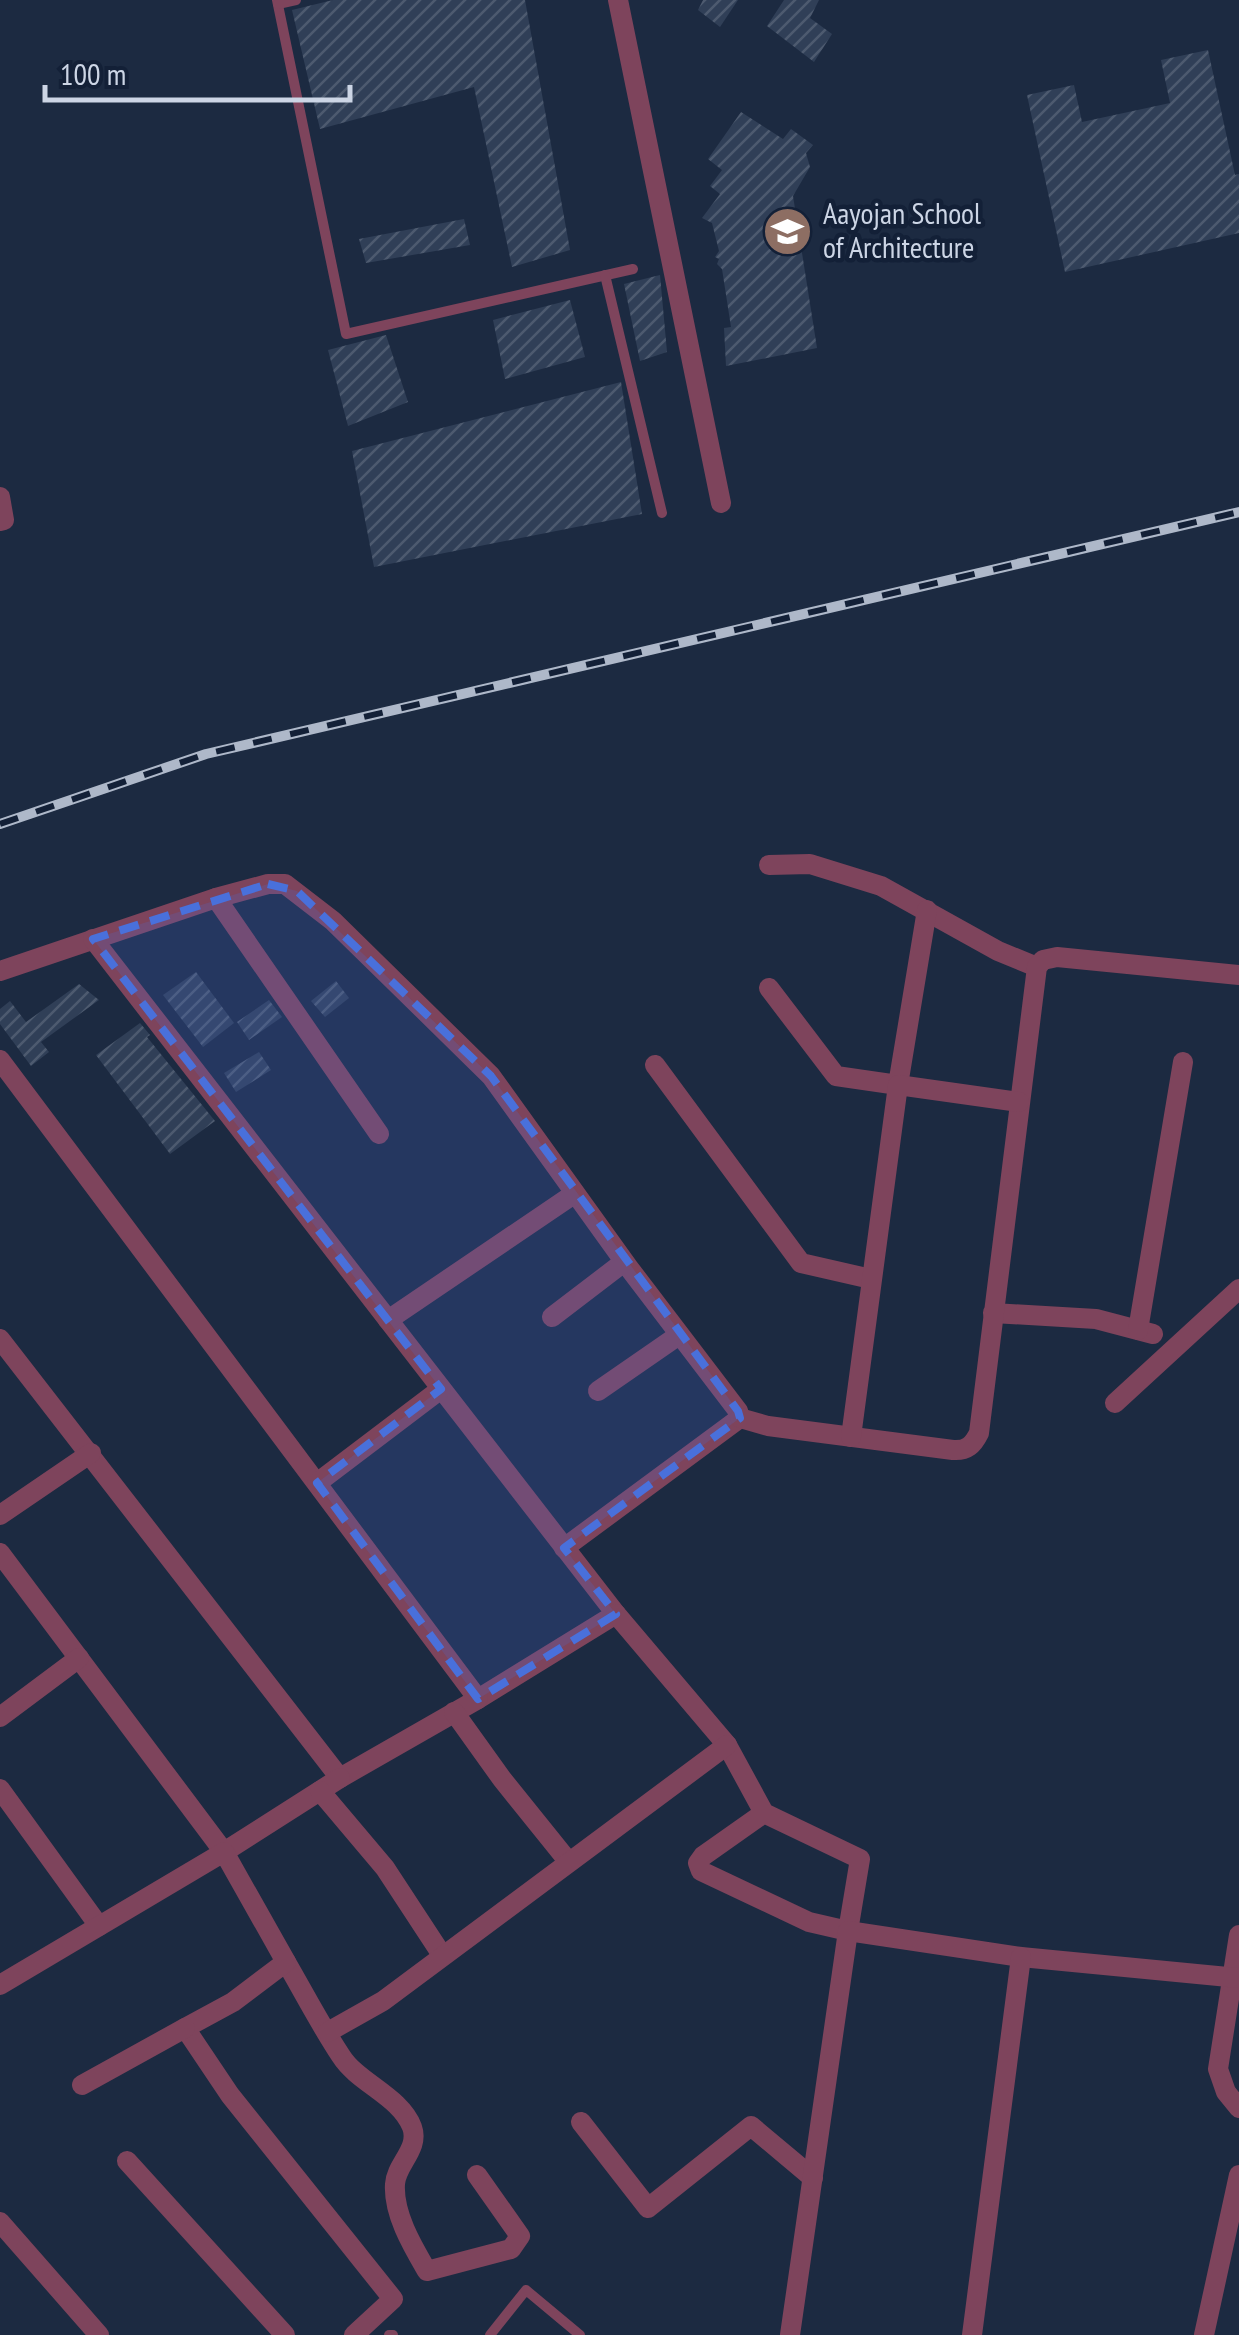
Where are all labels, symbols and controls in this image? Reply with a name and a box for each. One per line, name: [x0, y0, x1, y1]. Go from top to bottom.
scale bar: [45, 40, 350, 102]
text: 100 m: [60, 54, 126, 93]
place label: Aayojan School of Architecture: [823, 193, 981, 266]
school or university icon: Aayojan School of Architecture: [762, 205, 814, 257]

